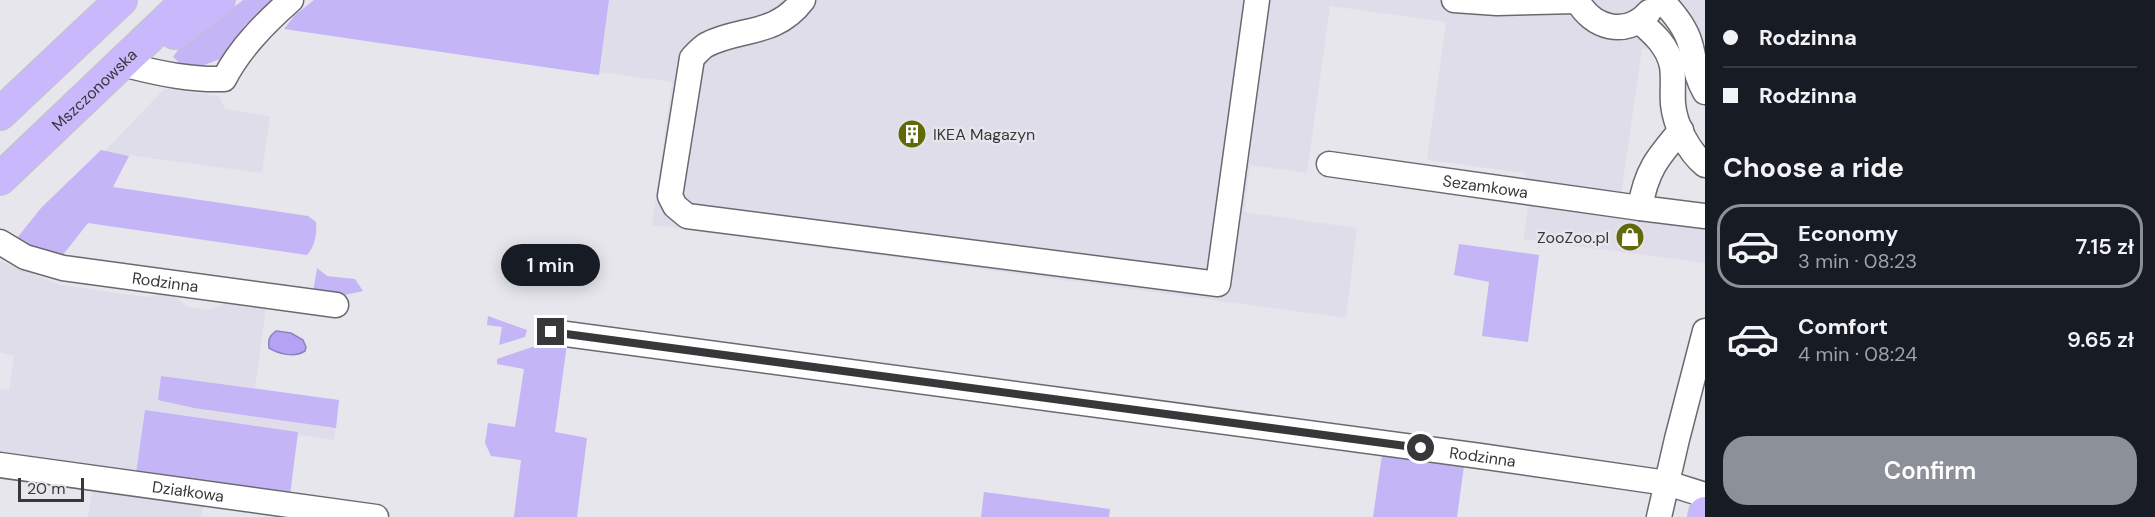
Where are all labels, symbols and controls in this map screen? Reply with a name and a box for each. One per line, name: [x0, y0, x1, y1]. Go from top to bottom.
text: Rodzinna: [1759, 23, 1857, 52]
street label: Mszczonowska: [47, 44, 142, 135]
text: Rodzinna: [1759, 81, 1857, 110]
building icon: IKEA Magazyn: [896, 118, 928, 150]
place label: IKEA Magazyn: [933, 124, 1035, 145]
text: Choose a ride: [1723, 150, 1904, 185]
street label: Sezamkowa: [1441, 170, 1529, 203]
icon: car: [1726, 219, 1780, 273]
text: Economy: [1798, 219, 1898, 248]
shop icon: ZooZoo.pl: [1614, 221, 1646, 253]
place label: ZooZoo.pl: [1537, 227, 1609, 248]
text: 7.15 zł: [2076, 232, 2134, 261]
callout: 1 min: [502, 245, 600, 287]
text: 3 min · 08:23: [1798, 248, 1917, 274]
text: 1 min: [527, 252, 574, 278]
street label: Rodzinna: [131, 267, 200, 297]
icon: car: [1726, 312, 1780, 366]
text: Comfort: [1798, 312, 1888, 341]
route end: [537, 318, 564, 345]
text: 9.65 zł: [2067, 325, 2134, 354]
text: 4 min · 08:24: [1798, 341, 1917, 367]
route start: [1407, 434, 1434, 461]
button: Confirm: [1723, 436, 2137, 505]
street label: Rodzinna: [1448, 442, 1517, 472]
scale bar: [18, 475, 84, 502]
street label: Działkowa: [151, 476, 225, 507]
text: 20 m: [27, 478, 66, 499]

